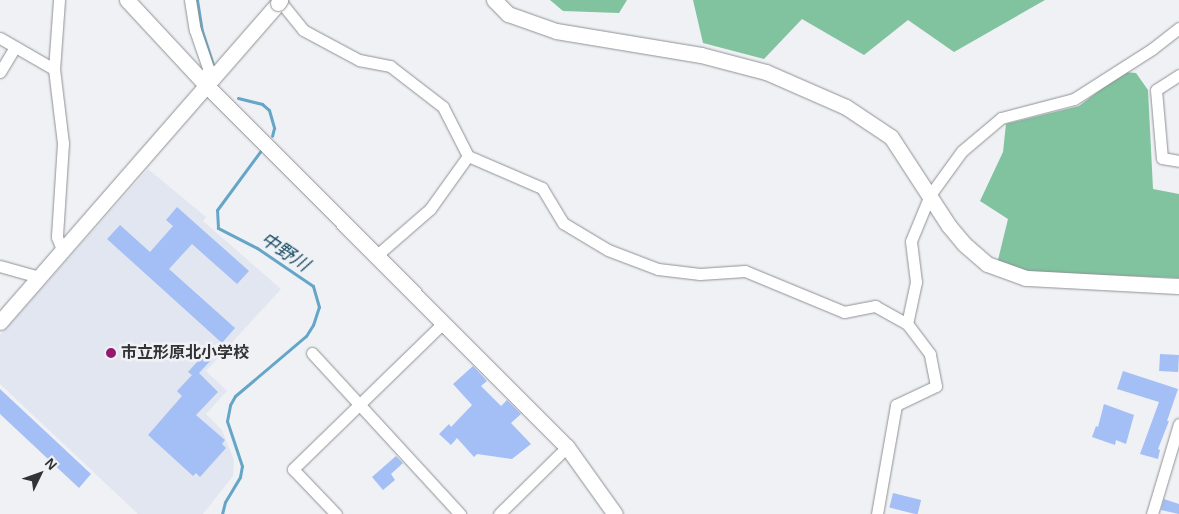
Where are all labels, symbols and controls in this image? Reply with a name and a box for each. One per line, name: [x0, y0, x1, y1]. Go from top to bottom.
water label: 中野川: [257, 228, 313, 276]
place label: 市立形原北小学校: [121, 343, 249, 363]
marker: 市立形原北小学校: [105, 347, 117, 359]
north arrow: [15, 449, 65, 499]
text: N: [42, 455, 60, 473]

